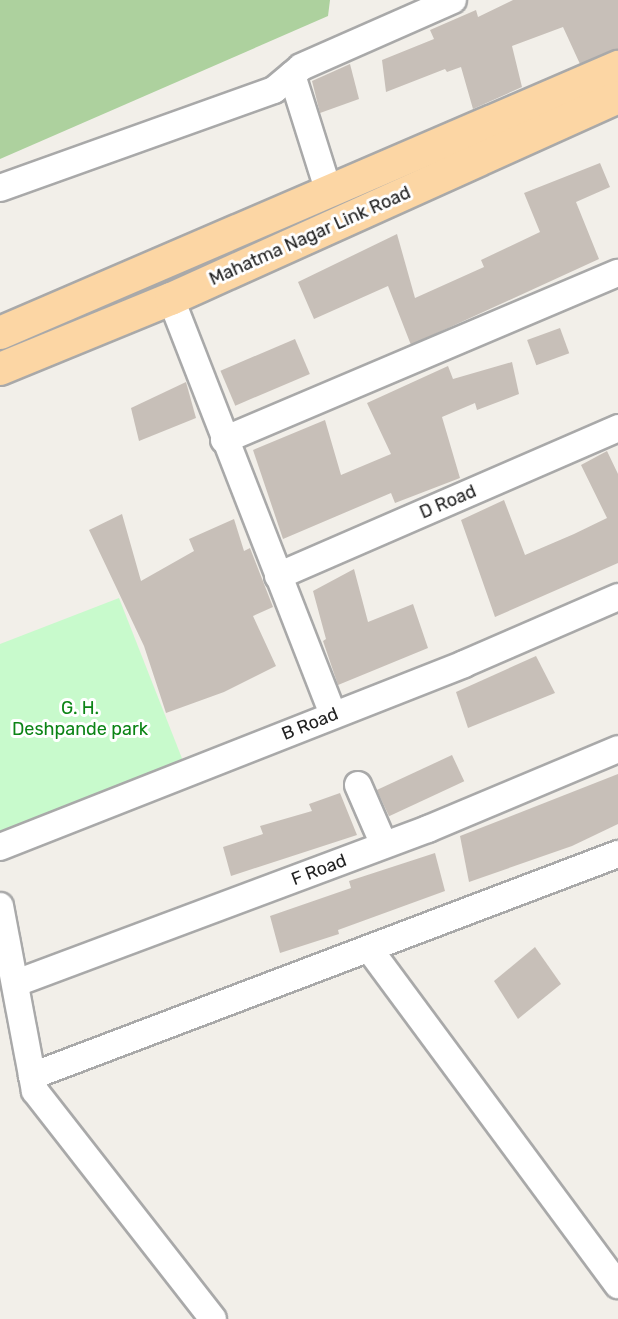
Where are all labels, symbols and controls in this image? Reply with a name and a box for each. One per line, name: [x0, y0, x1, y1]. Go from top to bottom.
street label: Mahatma Nagar Link Road: [206, 182, 414, 290]
street label: D Road: [416, 480, 480, 524]
park label: G. H. Deshpande park: [12, 698, 148, 740]
street label: B Road: [279, 703, 341, 745]
street label: F Road: [288, 850, 350, 890]

